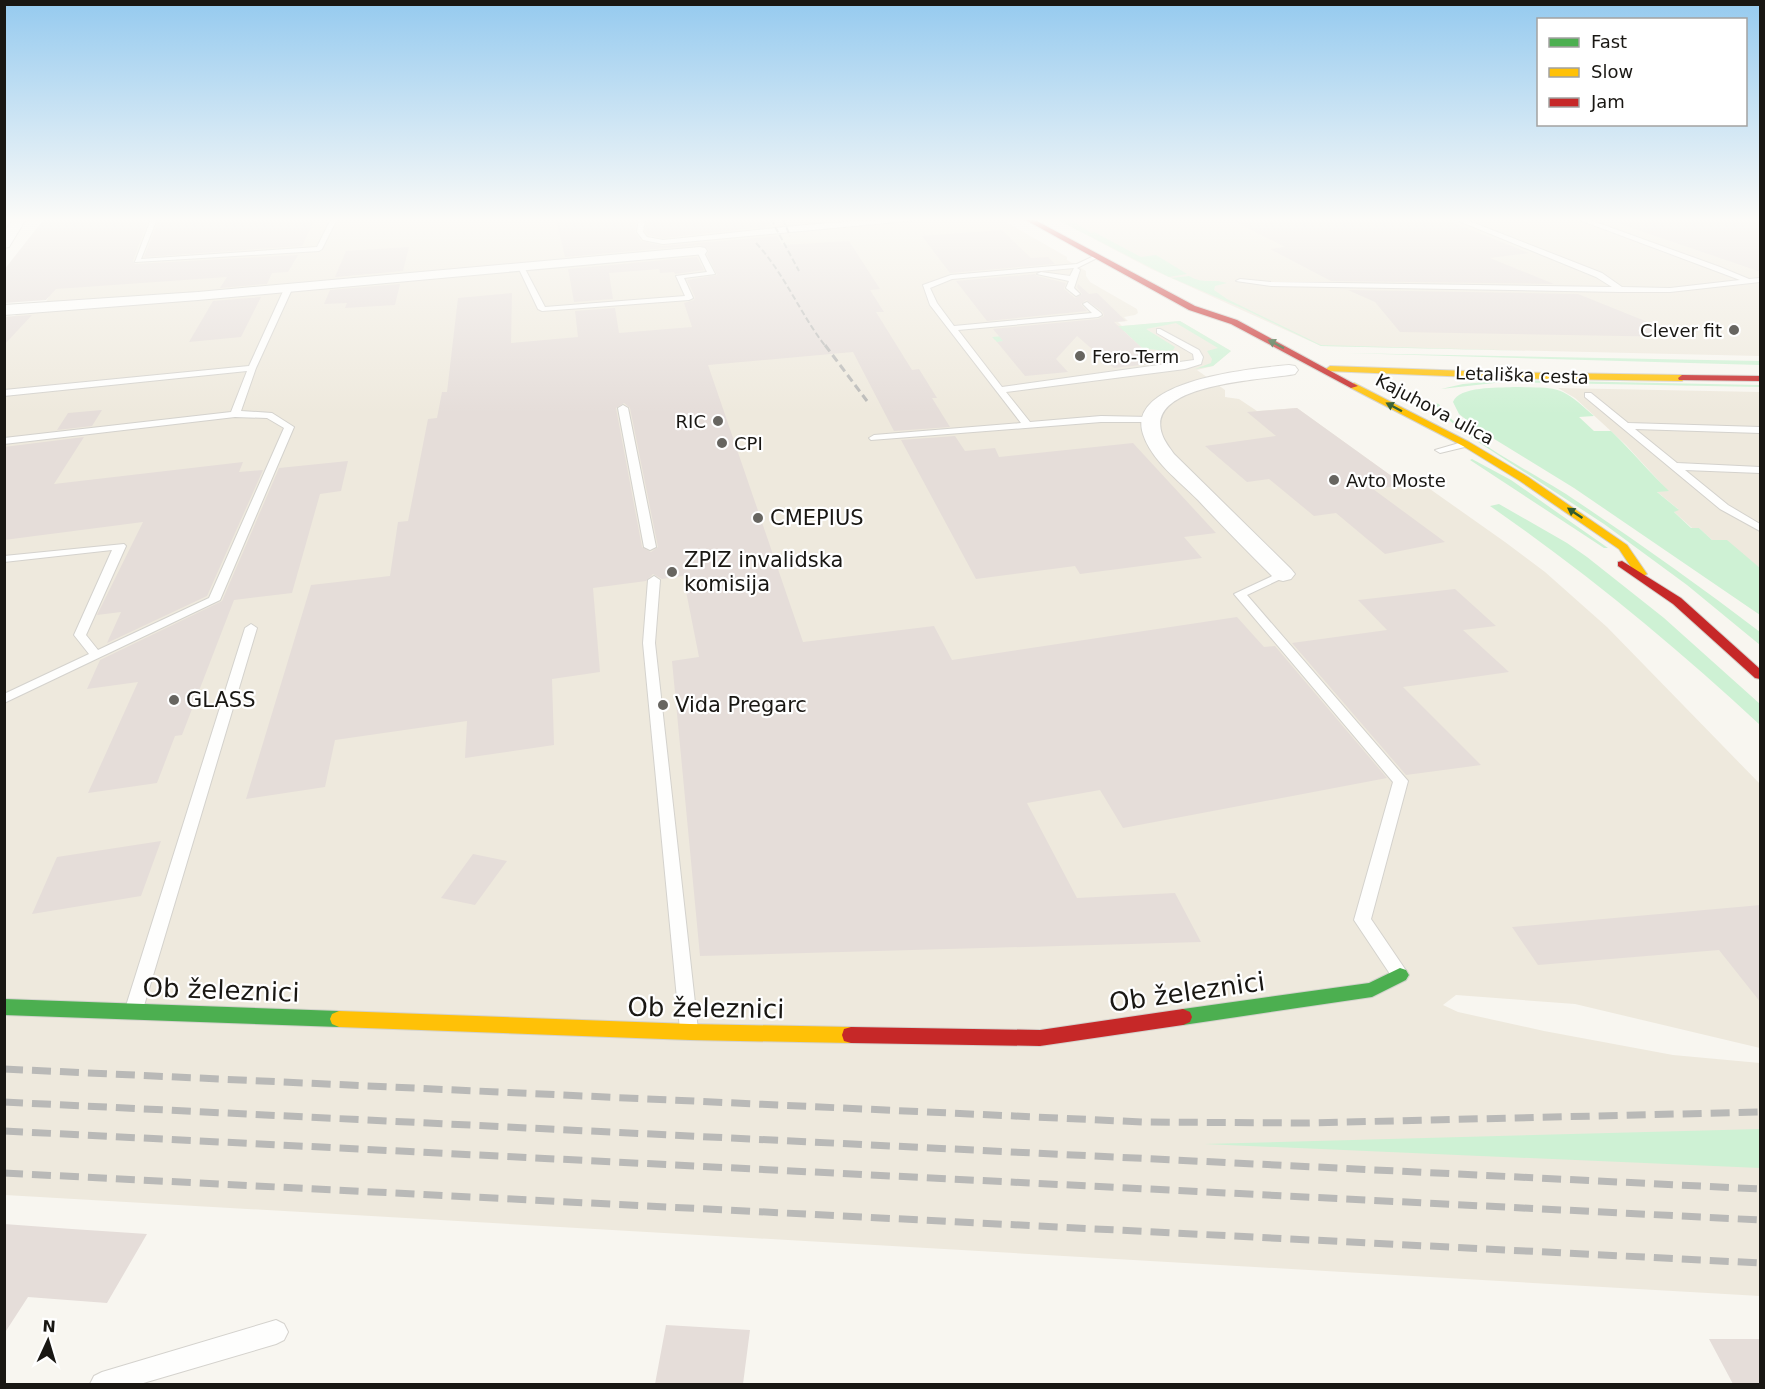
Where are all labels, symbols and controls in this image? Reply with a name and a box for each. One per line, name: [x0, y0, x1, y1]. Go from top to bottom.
legend: [1537, 18, 1747, 126]
text: Fast: [1591, 31, 1627, 52]
text: Slow: [1591, 61, 1633, 82]
text: Jam: [1590, 91, 1625, 112]
place label: Clever fit: [1640, 320, 1722, 341]
marker: Clever fit: [1727, 323, 1741, 337]
one-way arrow: [1268, 339, 1285, 349]
place label: Fero-Term: [1092, 346, 1179, 367]
marker: Fero-Term: [1073, 349, 1087, 363]
street label: Letališka cesta: [1455, 362, 1589, 388]
street label: Kajuhova ulica: [1372, 369, 1498, 449]
one-way arrow: [1385, 402, 1402, 412]
place label: RIC: [676, 411, 706, 432]
marker: RIC: [711, 414, 725, 428]
place label: CPI: [734, 433, 763, 454]
marker: CPI: [715, 436, 729, 450]
place label: Avto Moste: [1346, 470, 1446, 491]
marker: Avto Moste: [1327, 473, 1341, 487]
place label: CMEPIUS: [770, 506, 864, 530]
one-way arrow: [1567, 508, 1583, 519]
marker: CMEPIUS: [751, 511, 765, 525]
place label: ZPIZ invalidska komisija: [684, 548, 843, 596]
marker: ZPIZ invalidska komisija: [665, 565, 679, 579]
place label: GLASS: [186, 688, 255, 712]
marker: GLASS: [167, 693, 181, 707]
place label: Vida Pregarc: [675, 693, 807, 717]
marker: Vida Pregarc: [656, 698, 670, 712]
street label: Ob železnici: [1107, 966, 1267, 1018]
street label: Ob železnici: [142, 972, 300, 1008]
street label: Ob železnici: [627, 992, 785, 1024]
north arrow: [18, 1311, 78, 1371]
text: N: [42, 1317, 56, 1336]

